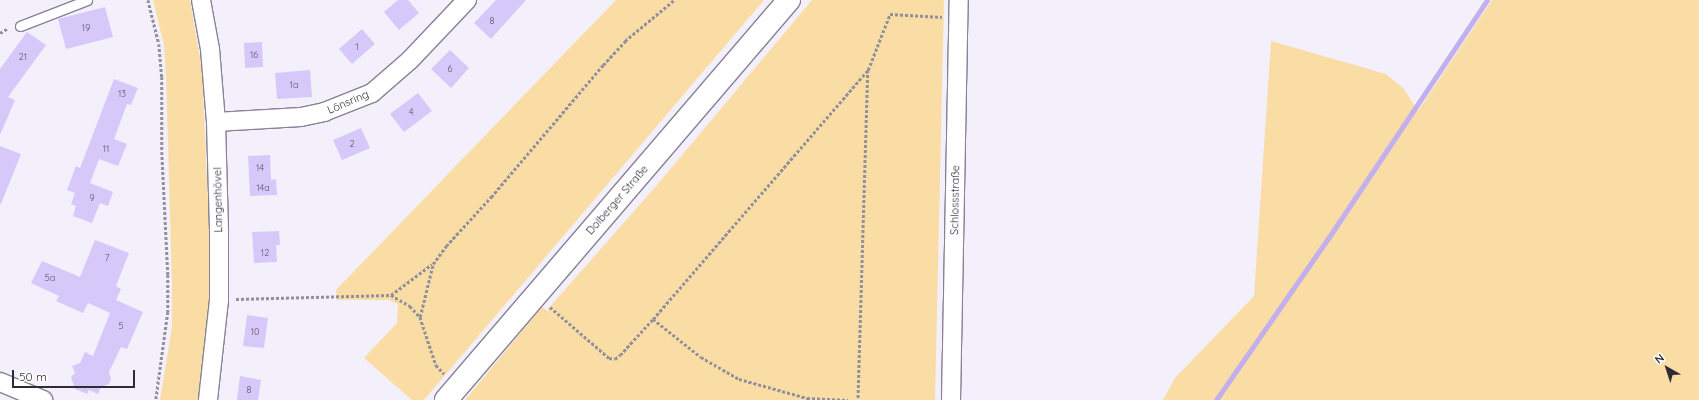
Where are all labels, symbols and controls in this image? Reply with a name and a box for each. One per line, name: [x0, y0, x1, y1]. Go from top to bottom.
house number: 8: [490, 16, 494, 26]
house number: 19: [82, 23, 90, 33]
house number: 1: [355, 42, 359, 52]
house number: 16: [250, 50, 258, 60]
house number: 21: [19, 52, 27, 62]
house number: 6: [448, 64, 452, 74]
house number: 1a: [290, 80, 298, 90]
street label: Lönsring: [325, 87, 371, 117]
house number: 13: [118, 89, 126, 99]
house number: 4: [409, 107, 413, 117]
house number: 2: [350, 139, 354, 149]
house number: 11: [103, 144, 109, 154]
house number: 14: [256, 163, 264, 173]
street label: Dolberger Straße: [583, 163, 651, 237]
street label: Schlossstraße: [948, 165, 962, 235]
street label: Langenhövel: [211, 167, 225, 233]
house number: 14a: [256, 183, 270, 193]
house number: 9: [89, 193, 95, 203]
house number: 12: [261, 248, 269, 258]
house number: 7: [105, 253, 109, 263]
house number: 5a: [45, 273, 55, 283]
house number: 5: [119, 321, 123, 331]
house number: 10: [251, 327, 259, 337]
north arrow: [1647, 348, 1687, 388]
text: N: [1652, 351, 1667, 367]
scale bar: [14, 362, 137, 388]
text: 50 m: [19, 369, 47, 384]
house number: 8: [247, 385, 251, 395]

